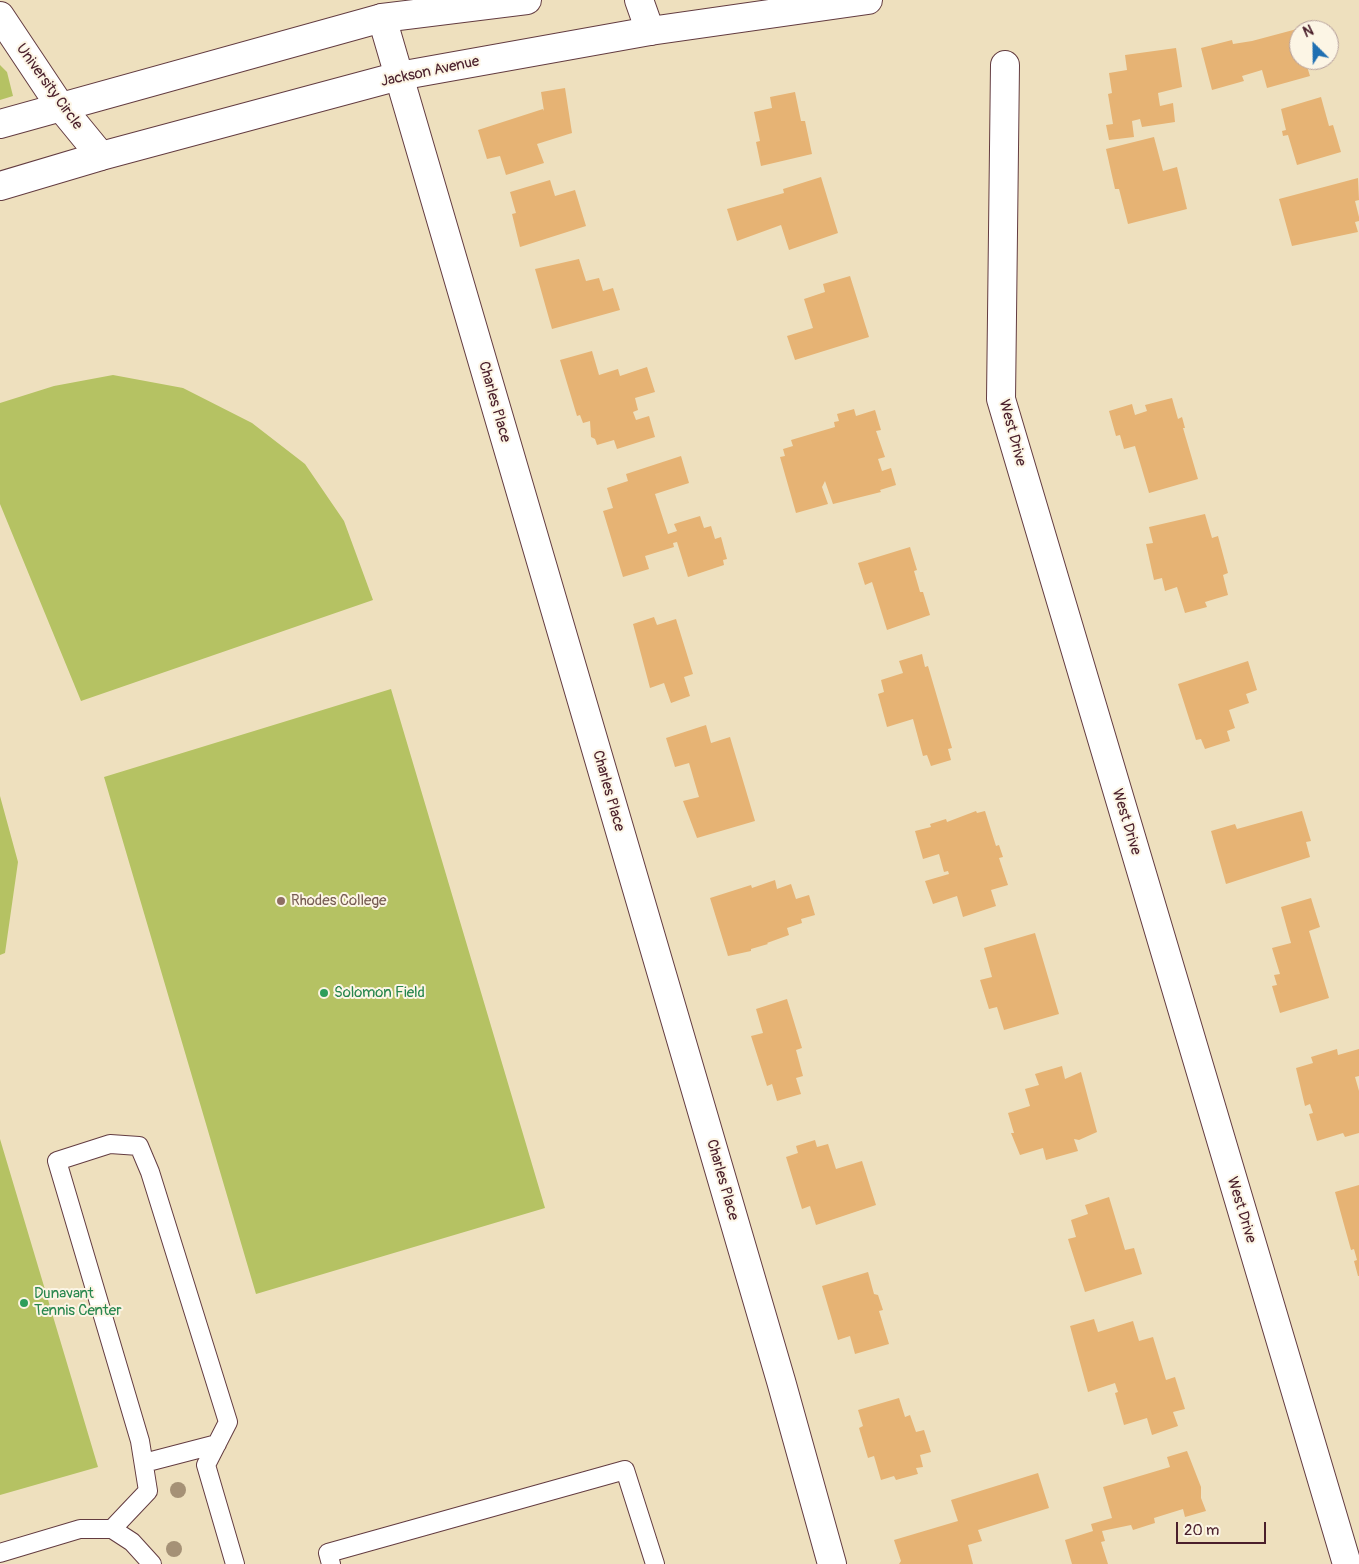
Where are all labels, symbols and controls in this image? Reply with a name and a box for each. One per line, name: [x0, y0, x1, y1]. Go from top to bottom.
north arrow: [1289, 20, 1339, 70]
text: N: [1301, 22, 1316, 41]
street label: University Circle: [12, 40, 86, 134]
street label: Jackson Avenue: [379, 53, 481, 91]
street label: Charles Place: [474, 359, 514, 445]
street label: West Drive: [994, 398, 1030, 468]
street label: Charles Place: [588, 748, 628, 834]
street label: West Drive: [1107, 787, 1145, 857]
place label: Rhodes College: [291, 892, 386, 910]
marker: Rhodes College: [275, 895, 287, 907]
place label: Solomon Field: [334, 984, 425, 1002]
marker: Solomon Field: [318, 987, 330, 999]
street label: Charles Place: [702, 1137, 742, 1223]
street label: West Drive: [1222, 1175, 1260, 1245]
place label: Dunavant Tennis Center: [34, 1285, 122, 1320]
marker: Dunavant Tennis Center: [18, 1297, 30, 1309]
scale bar: [1179, 1512, 1269, 1544]
text: 20 m: [1184, 1521, 1219, 1540]

